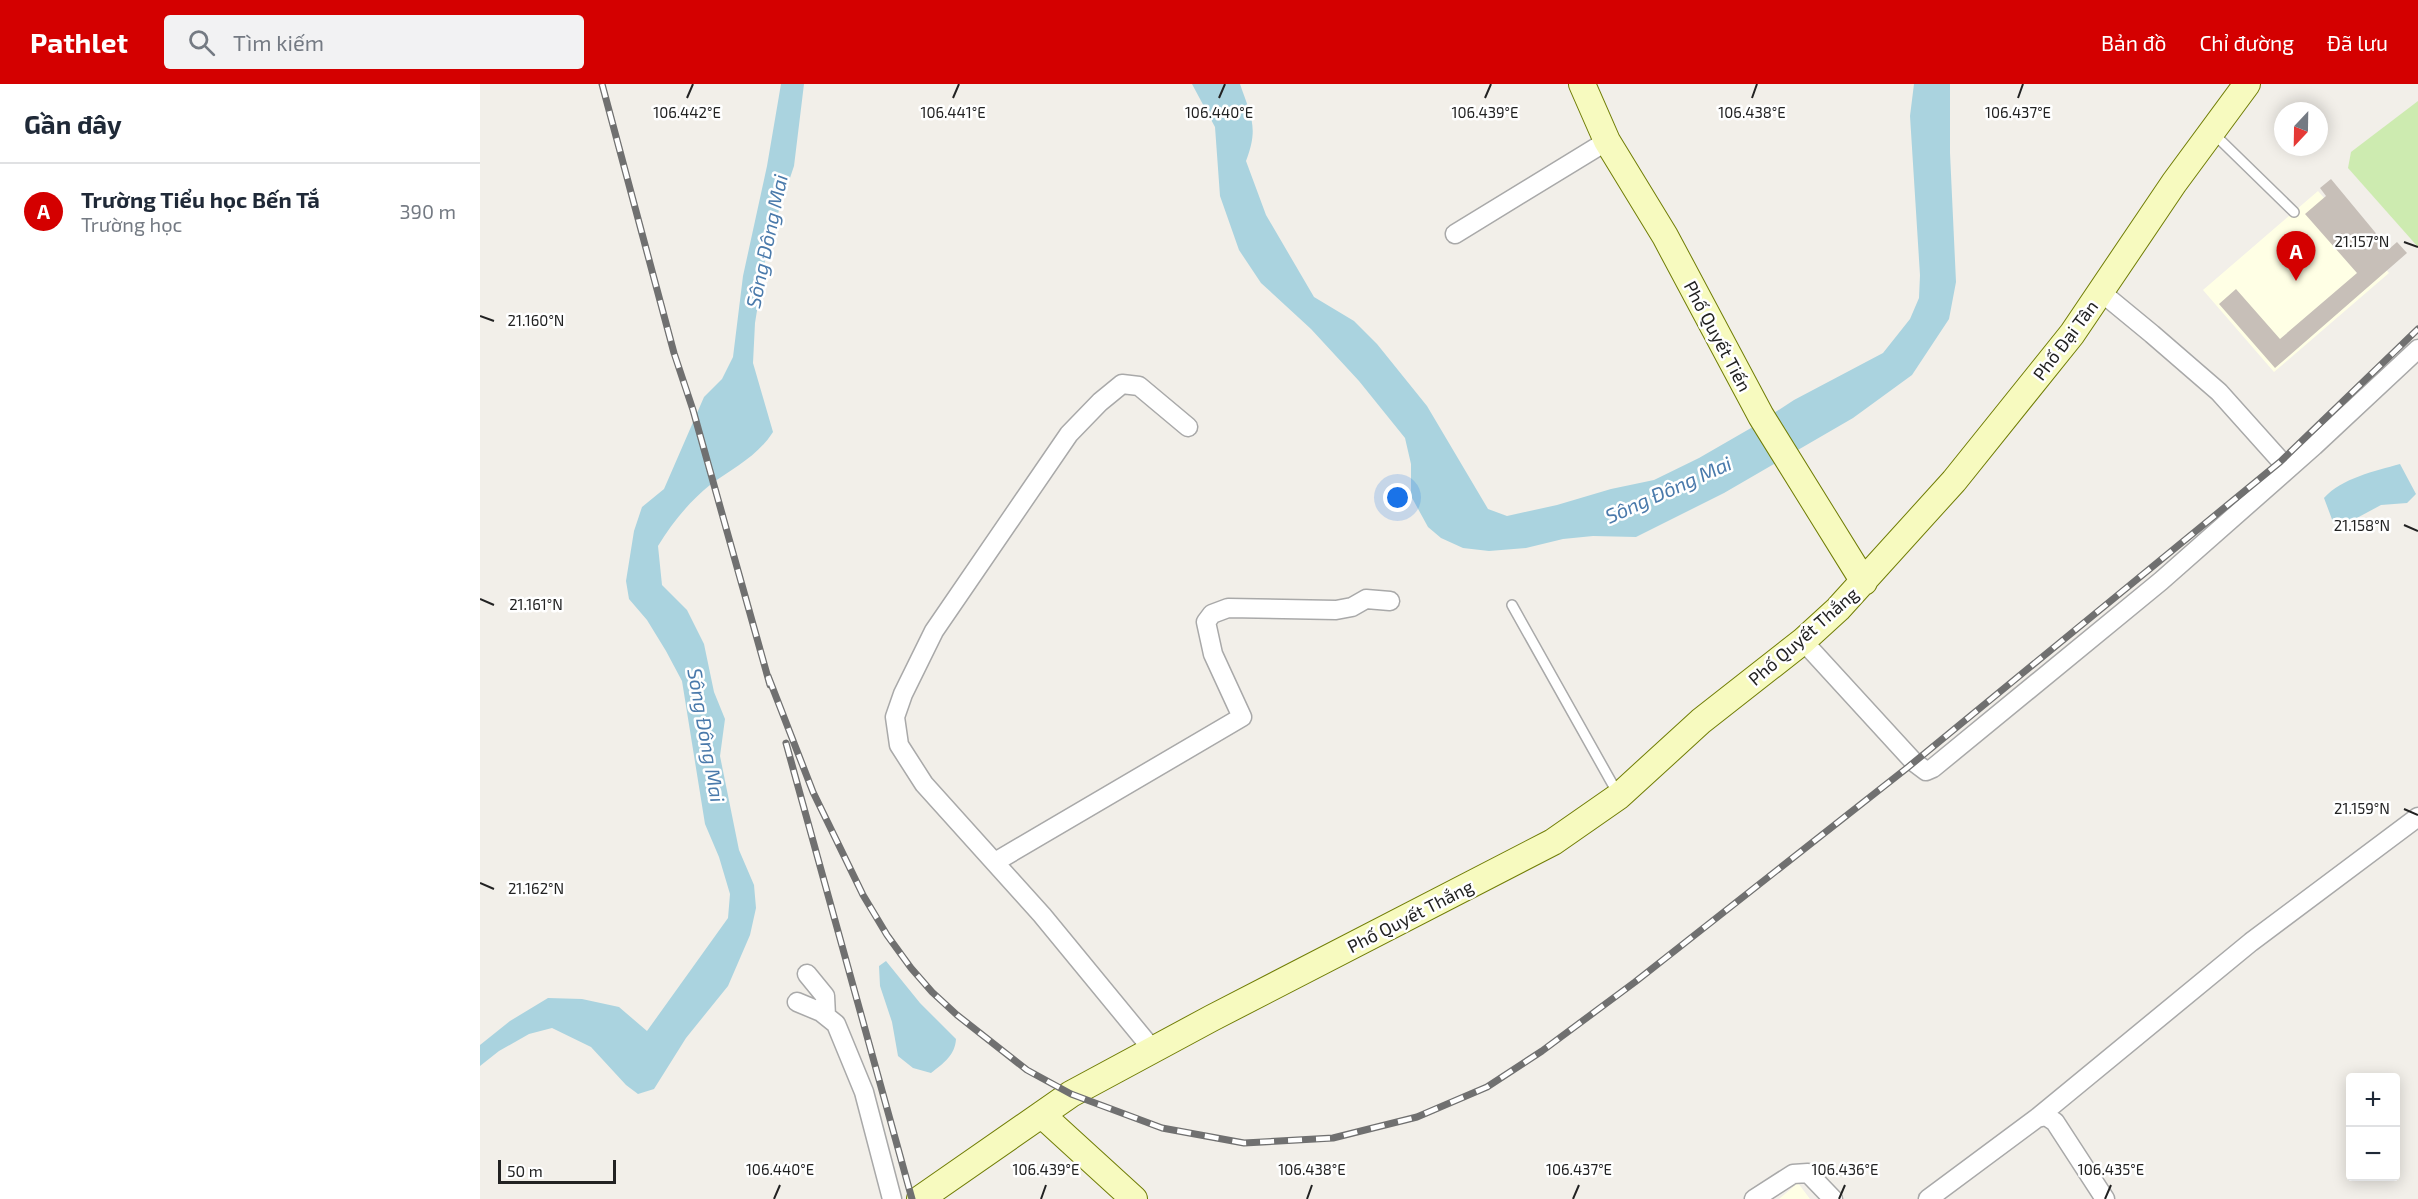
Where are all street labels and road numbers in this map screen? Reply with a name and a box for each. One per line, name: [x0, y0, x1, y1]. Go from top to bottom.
street label: Phố Quyết Tiến: [1680, 277, 1756, 395]
street label: Phố Đại Tân: [2028, 296, 2102, 384]
street label: Phố Quyết Thắng: [1744, 582, 1862, 690]
street label: Phố Quyết Thắng: [1343, 875, 1477, 957]

